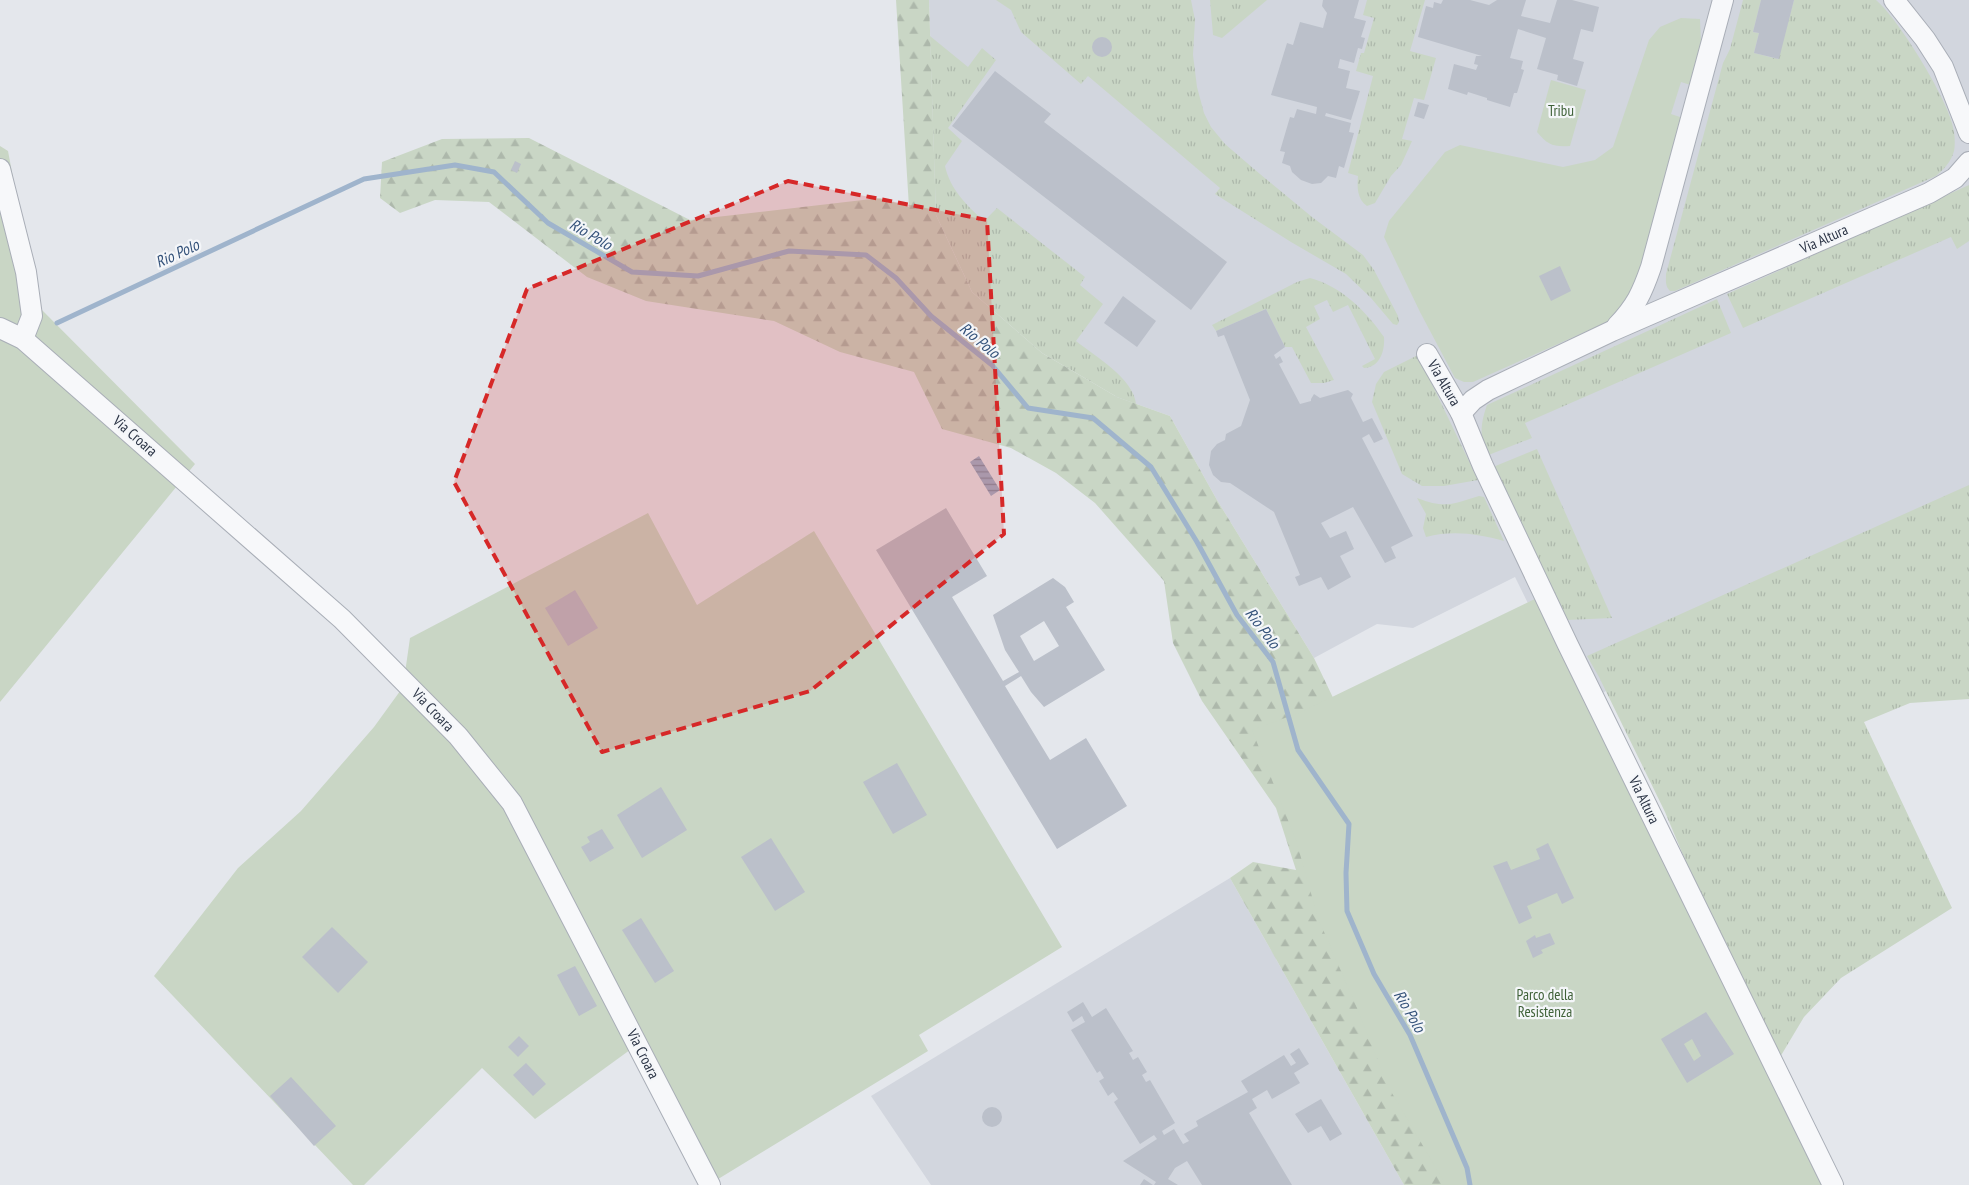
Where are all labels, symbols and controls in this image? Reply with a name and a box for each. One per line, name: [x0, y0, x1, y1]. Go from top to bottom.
park label: Tribu: [1548, 101, 1574, 120]
water label: Rio Polo: [566, 214, 617, 255]
street label: Via Altura: [1796, 220, 1851, 258]
water label: Rio Polo: [152, 234, 203, 272]
water label: Rio Polo: [956, 318, 1005, 363]
street label: Via Altura: [1423, 355, 1465, 409]
street label: Via Croara: [108, 410, 161, 460]
water label: Rio Polo: [1241, 604, 1285, 653]
street label: Via Croara: [408, 683, 459, 735]
street label: Via Altura: [1624, 772, 1664, 827]
park label: Parco della Resistenza: [1517, 985, 1573, 1021]
water label: Rio Polo: [1390, 986, 1431, 1037]
street label: Via Croara: [623, 1025, 664, 1082]

